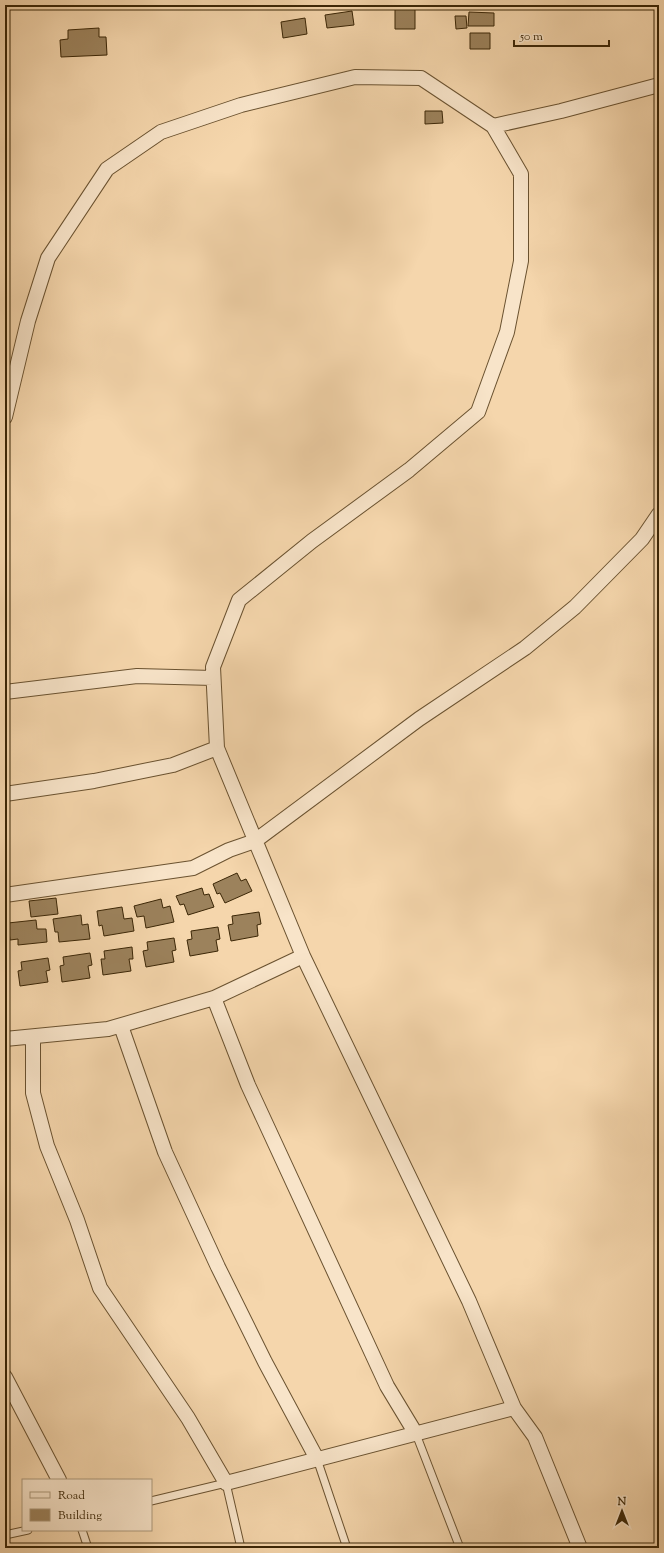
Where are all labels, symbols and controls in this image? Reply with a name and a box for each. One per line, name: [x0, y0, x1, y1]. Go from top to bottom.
scale bar: [514, 22, 609, 48]
text: 50 m: [519, 28, 543, 46]
legend: [22, 1479, 152, 1531]
text: Road: [58, 1487, 85, 1505]
north arrow: [602, 1491, 642, 1531]
text: N: [617, 1494, 627, 1510]
text: Building: [58, 1507, 102, 1525]

